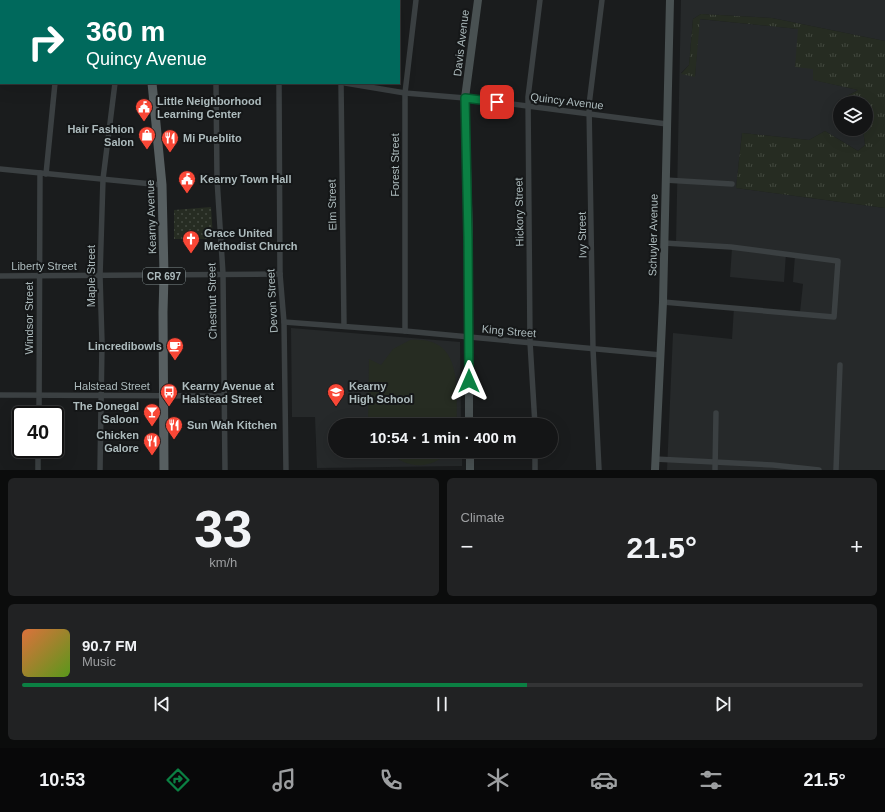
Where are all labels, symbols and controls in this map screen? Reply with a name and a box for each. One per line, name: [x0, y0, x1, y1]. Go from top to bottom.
street label: Davis Avenue: [451, 9, 471, 77]
icon: right: [20, 16, 72, 68]
text: 360 m: [86, 16, 165, 47]
text: Quincy Avenue: [86, 49, 207, 69]
pin: [480, 85, 514, 119]
icon: arrive: [486, 91, 508, 113]
street label: Quincy Avenue: [530, 91, 604, 111]
place label: Little Neighborhood Learning Center: [157, 95, 261, 120]
map controls: [833, 96, 873, 136]
button: layers: [833, 96, 873, 136]
public building icon: Little Neighborhood Learning Center: [134, 97, 154, 122]
place label: Hair Fashion Salon: [67, 123, 134, 148]
shop icon: Hair Fashion Salon: [137, 125, 157, 150]
restaurant icon: Mi Pueblito: [160, 128, 180, 153]
place label: Mi Pueblito: [183, 132, 242, 144]
street label: Forest Street: [389, 133, 401, 197]
public building icon: Kearny Town Hall: [177, 169, 197, 194]
place label: Kearny Town Hall: [200, 173, 291, 185]
street label: Hickory Street: [512, 177, 526, 247]
street label: Elm Street: [326, 179, 338, 231]
street label: Kearny Avenue: [144, 180, 158, 254]
street label: Schuyler Avenue: [646, 194, 660, 276]
street label: Ivy Street: [576, 212, 588, 258]
place label: Grace United Methodist Church: [204, 227, 298, 252]
church icon: Grace United Methodist Church: [181, 229, 201, 254]
street label: Maple Street: [85, 245, 97, 307]
street label: Liberty Street: [11, 260, 77, 272]
street label: Chestnut Street: [205, 263, 219, 339]
road number: CR 697: [143, 268, 185, 284]
street label: Devon Street: [264, 269, 280, 333]
street label: Windsor Street: [23, 282, 35, 354]
street label: King Street: [481, 323, 537, 339]
cafe icon: Lincredibowls: [165, 336, 185, 361]
place label: Lincredibowls: [88, 340, 162, 352]
position arrow: [448, 360, 490, 402]
street label: Halstead Street: [74, 380, 150, 392]
place label: Kearny Avenue at Halstead Street: [182, 380, 274, 405]
place label: Kearny High School: [349, 380, 413, 405]
bus stop icon: Kearny Avenue at Halstead Street: [159, 382, 179, 407]
school or university icon: Kearny High School: [326, 382, 346, 407]
place label: The Donegal Saloon: [73, 400, 139, 425]
bar icon: The Donegal Saloon: [142, 402, 162, 427]
speed limit sign: 40: [12, 406, 64, 458]
restaurant icon: Sun Wah Kitchen: [164, 415, 184, 440]
place label: Sun Wah Kitchen: [187, 419, 277, 431]
place label: Chicken Galore: [96, 429, 139, 454]
text: 10:54 · 1 min · 400 m: [370, 429, 516, 446]
restaurant icon: Chicken Galore: [142, 431, 162, 456]
text: 33: [194, 500, 252, 558]
text: Climate: [461, 510, 505, 525]
text: 21.5°: [627, 531, 697, 564]
text: −: [461, 534, 473, 559]
text: +: [850, 534, 863, 559]
text: km/h: [209, 555, 237, 570]
text: 90.7 FM: [82, 637, 137, 654]
text: Music: [82, 654, 116, 669]
icon: previous: [151, 693, 173, 715]
icon: pause: [431, 693, 453, 715]
icon: next: [712, 693, 734, 715]
icon: directions: [164, 766, 192, 794]
icon: music: [270, 766, 298, 794]
icon: phone: [377, 766, 405, 794]
icon: climate: [484, 766, 512, 794]
icon: car: [590, 766, 618, 794]
icon: filters: [697, 766, 725, 794]
text: 10:53: [39, 770, 85, 790]
text: 21.5°: [803, 770, 846, 790]

